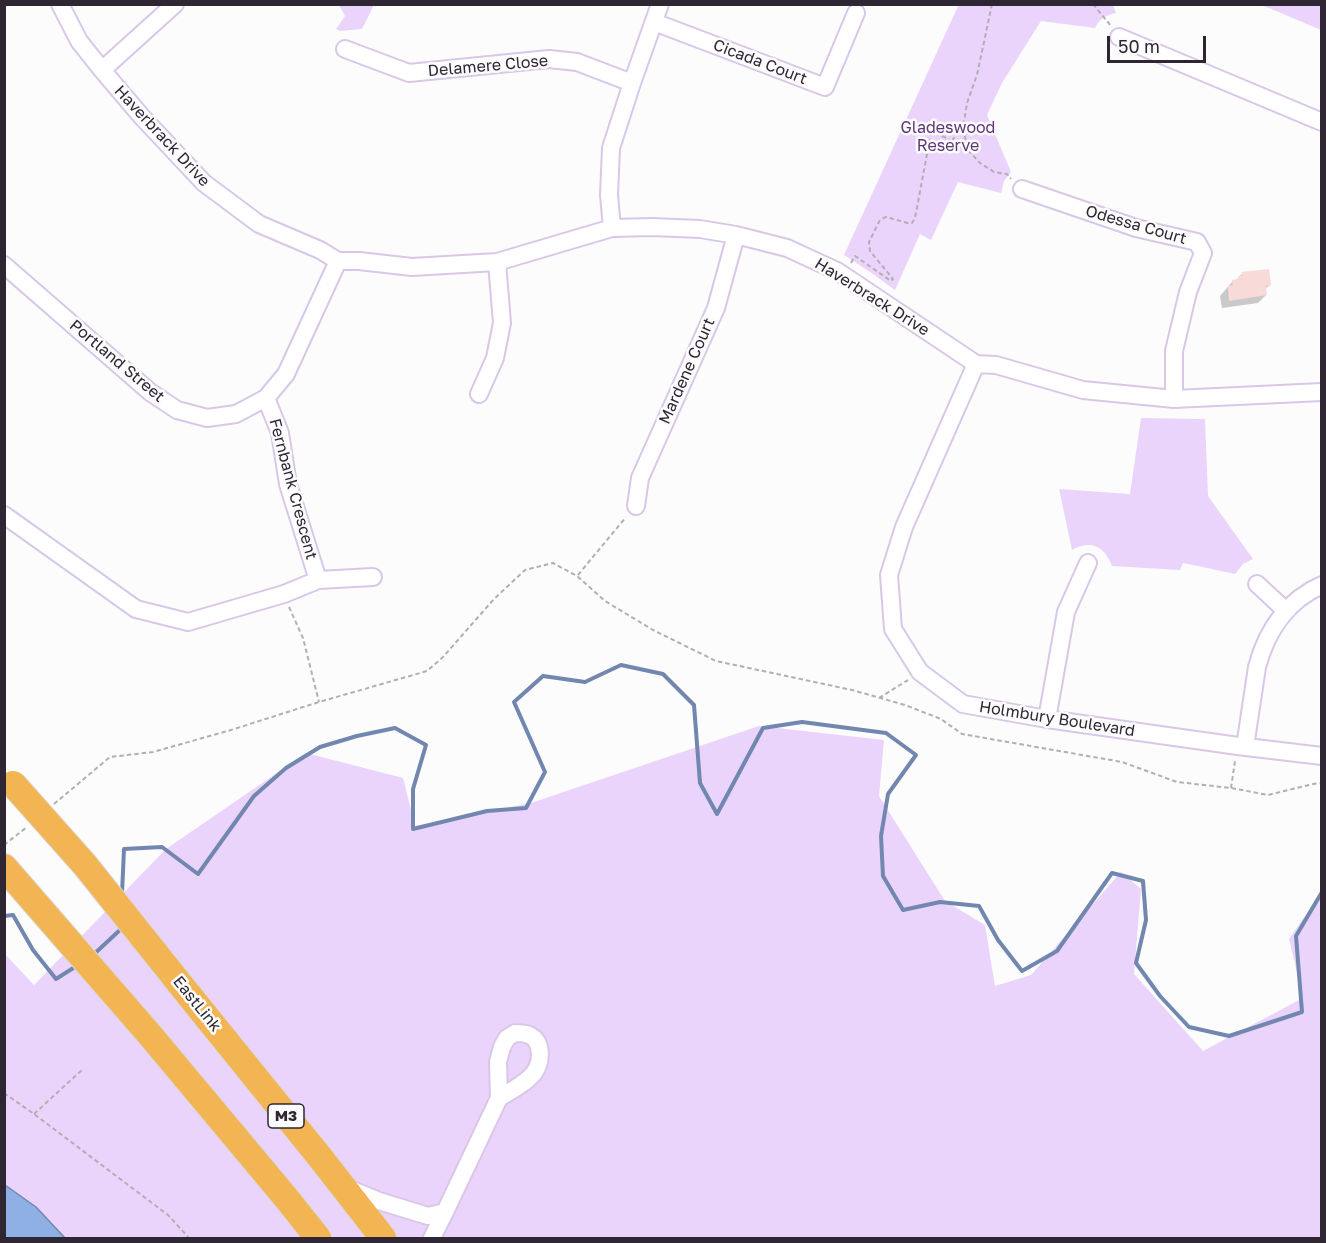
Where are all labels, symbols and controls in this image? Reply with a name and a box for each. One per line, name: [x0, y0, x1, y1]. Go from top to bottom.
scale bar: [1110, 24, 1209, 62]
street label: Cicada Court: [710, 35, 810, 89]
text: 50 m: [1118, 35, 1160, 57]
street label: Delamere Close: [427, 51, 549, 81]
street label: Haverbrack Drive: [110, 81, 214, 191]
park label: Gladeswood Reserve: [901, 118, 995, 156]
street label: Odessa Court: [1083, 201, 1189, 249]
street label: Haverbrack Drive: [811, 254, 933, 340]
street label: Mardene Court: [655, 315, 719, 427]
street label: Portland Street: [66, 316, 168, 406]
street label: Fernbank Crescent: [265, 416, 321, 562]
street label: Holmbury Boulevard: [978, 697, 1136, 741]
street label: EastLink: [169, 972, 225, 1036]
road number: M3: [268, 1104, 304, 1128]

